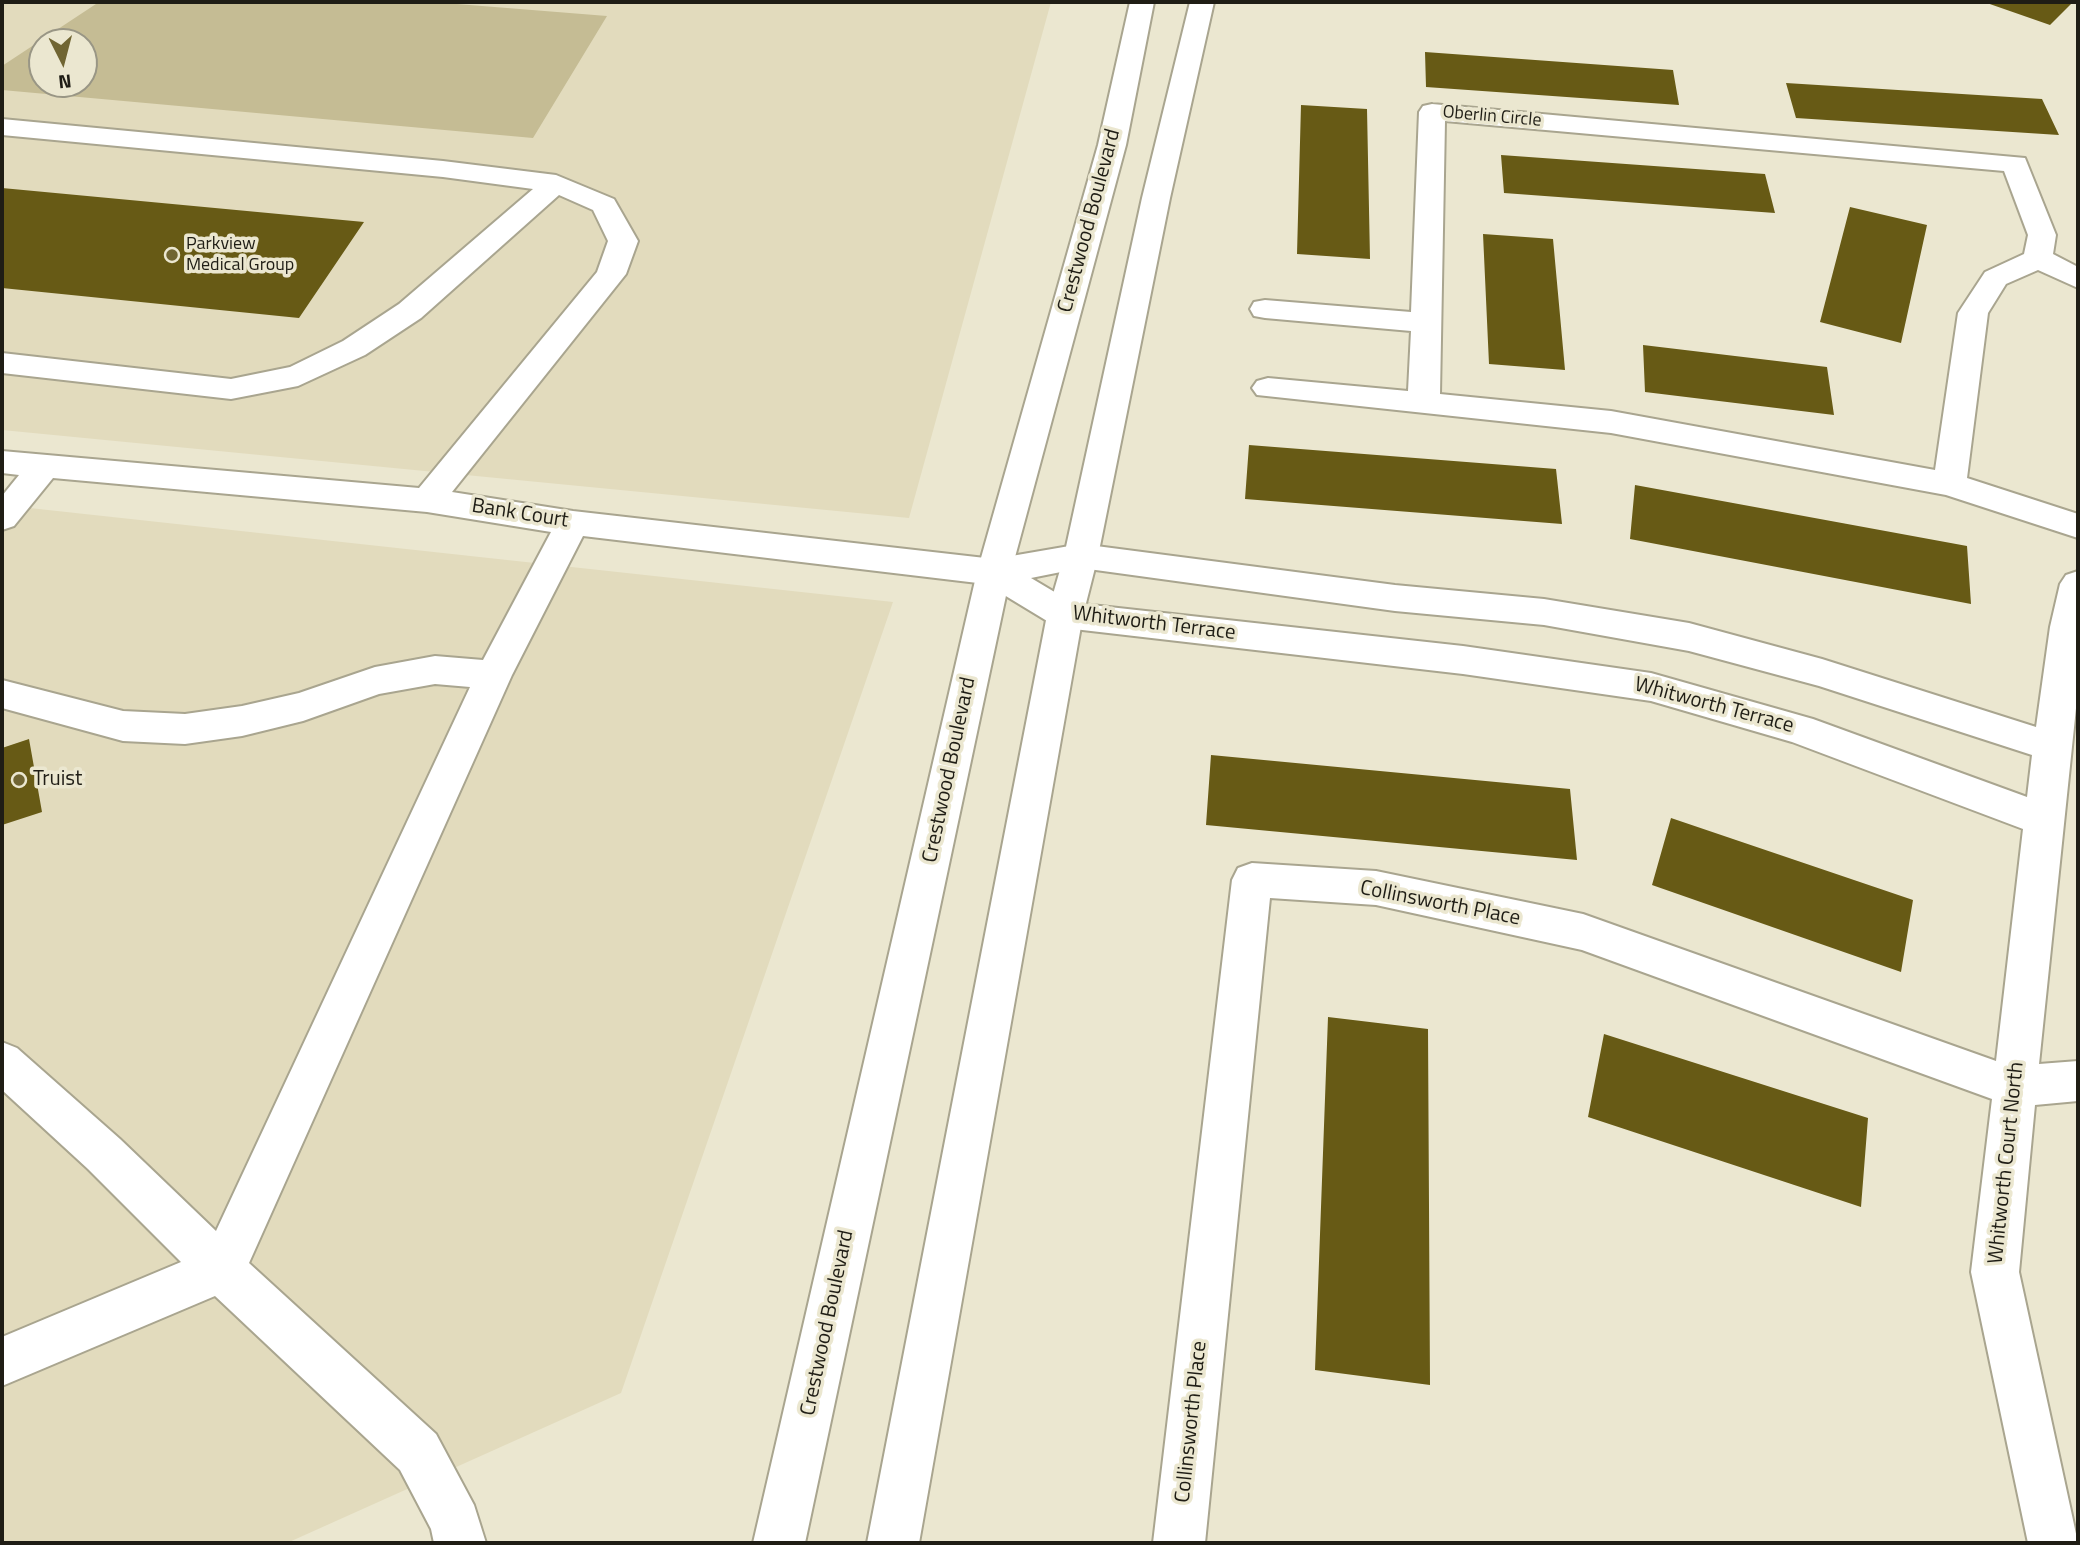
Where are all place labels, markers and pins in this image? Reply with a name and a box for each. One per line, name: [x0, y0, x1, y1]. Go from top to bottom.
place label: Parkview Medical Group: [186, 234, 294, 276]
marker: Parkview Medical Group: [164, 247, 180, 263]
place label: Truist: [33, 767, 82, 793]
marker: Truist: [11, 772, 27, 788]

